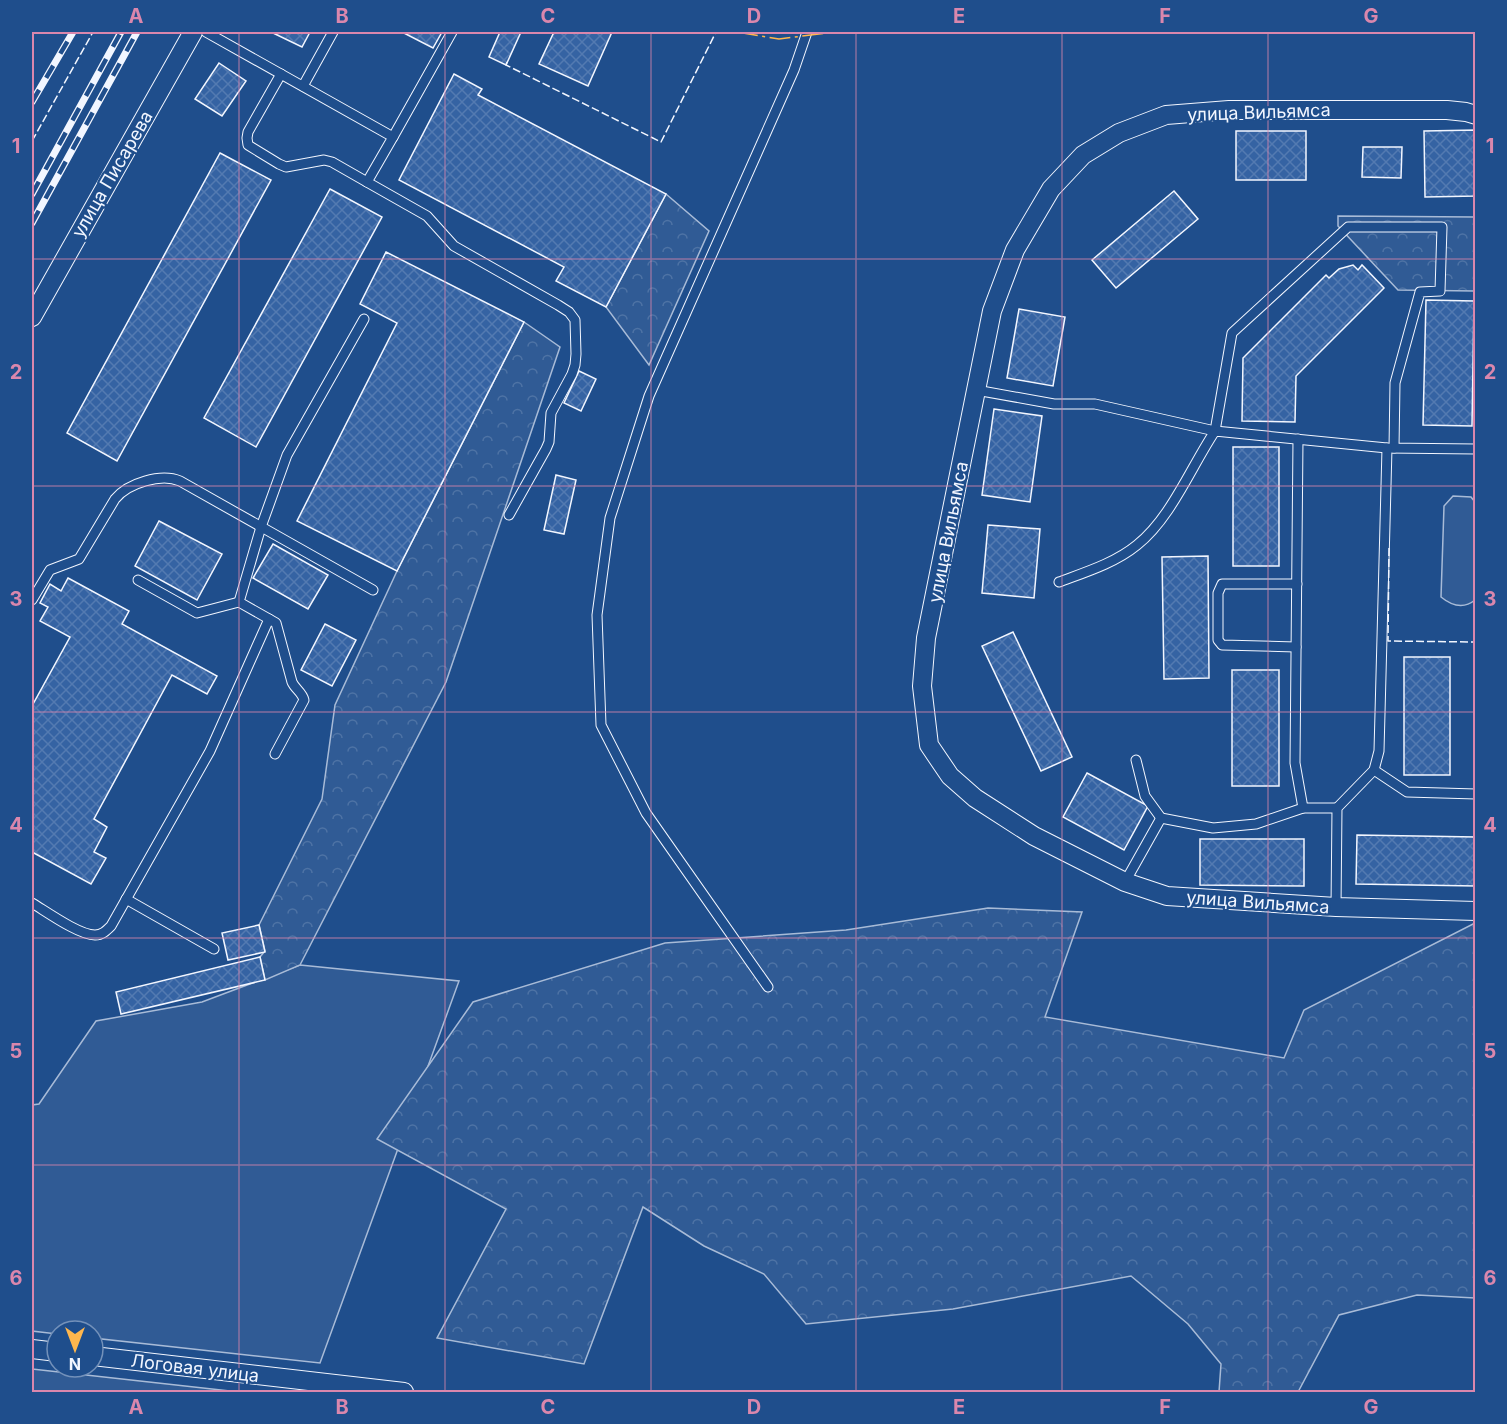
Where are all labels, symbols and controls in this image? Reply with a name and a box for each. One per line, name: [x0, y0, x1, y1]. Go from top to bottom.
text: A: [129, 4, 144, 28]
text: B: [335, 4, 349, 28]
text: C: [541, 4, 555, 28]
text: D: [747, 4, 761, 28]
text: E: [953, 4, 965, 28]
text: F: [1159, 4, 1171, 28]
text: G: [1363, 4, 1379, 28]
street label: улица Вильямса: [1187, 99, 1331, 125]
street label: улица Писарева: [67, 107, 157, 241]
text: 1: [12, 134, 20, 158]
text: 1: [1486, 134, 1494, 158]
text: 2: [10, 360, 22, 384]
text: 2: [1484, 360, 1496, 384]
street label: улица Вильямса: [924, 460, 972, 604]
text: 3: [10, 587, 22, 611]
text: 3: [1484, 587, 1496, 611]
text: 4: [9, 813, 23, 837]
text: 4: [1483, 813, 1497, 837]
street label: улица Вильямса: [1186, 887, 1330, 917]
text: 5: [10, 1039, 22, 1063]
text: 5: [1484, 1039, 1496, 1063]
text: 6: [10, 1266, 23, 1290]
text: 6: [1484, 1266, 1497, 1290]
north arrow: [45, 1319, 105, 1379]
street label: Логовая улица: [130, 1350, 260, 1386]
text: N: [69, 1354, 81, 1374]
text: A: [129, 1395, 144, 1419]
text: B: [335, 1395, 349, 1419]
text: C: [541, 1395, 555, 1419]
text: D: [747, 1395, 761, 1419]
text: E: [953, 1395, 965, 1419]
text: F: [1159, 1395, 1171, 1419]
text: G: [1363, 1395, 1379, 1419]

